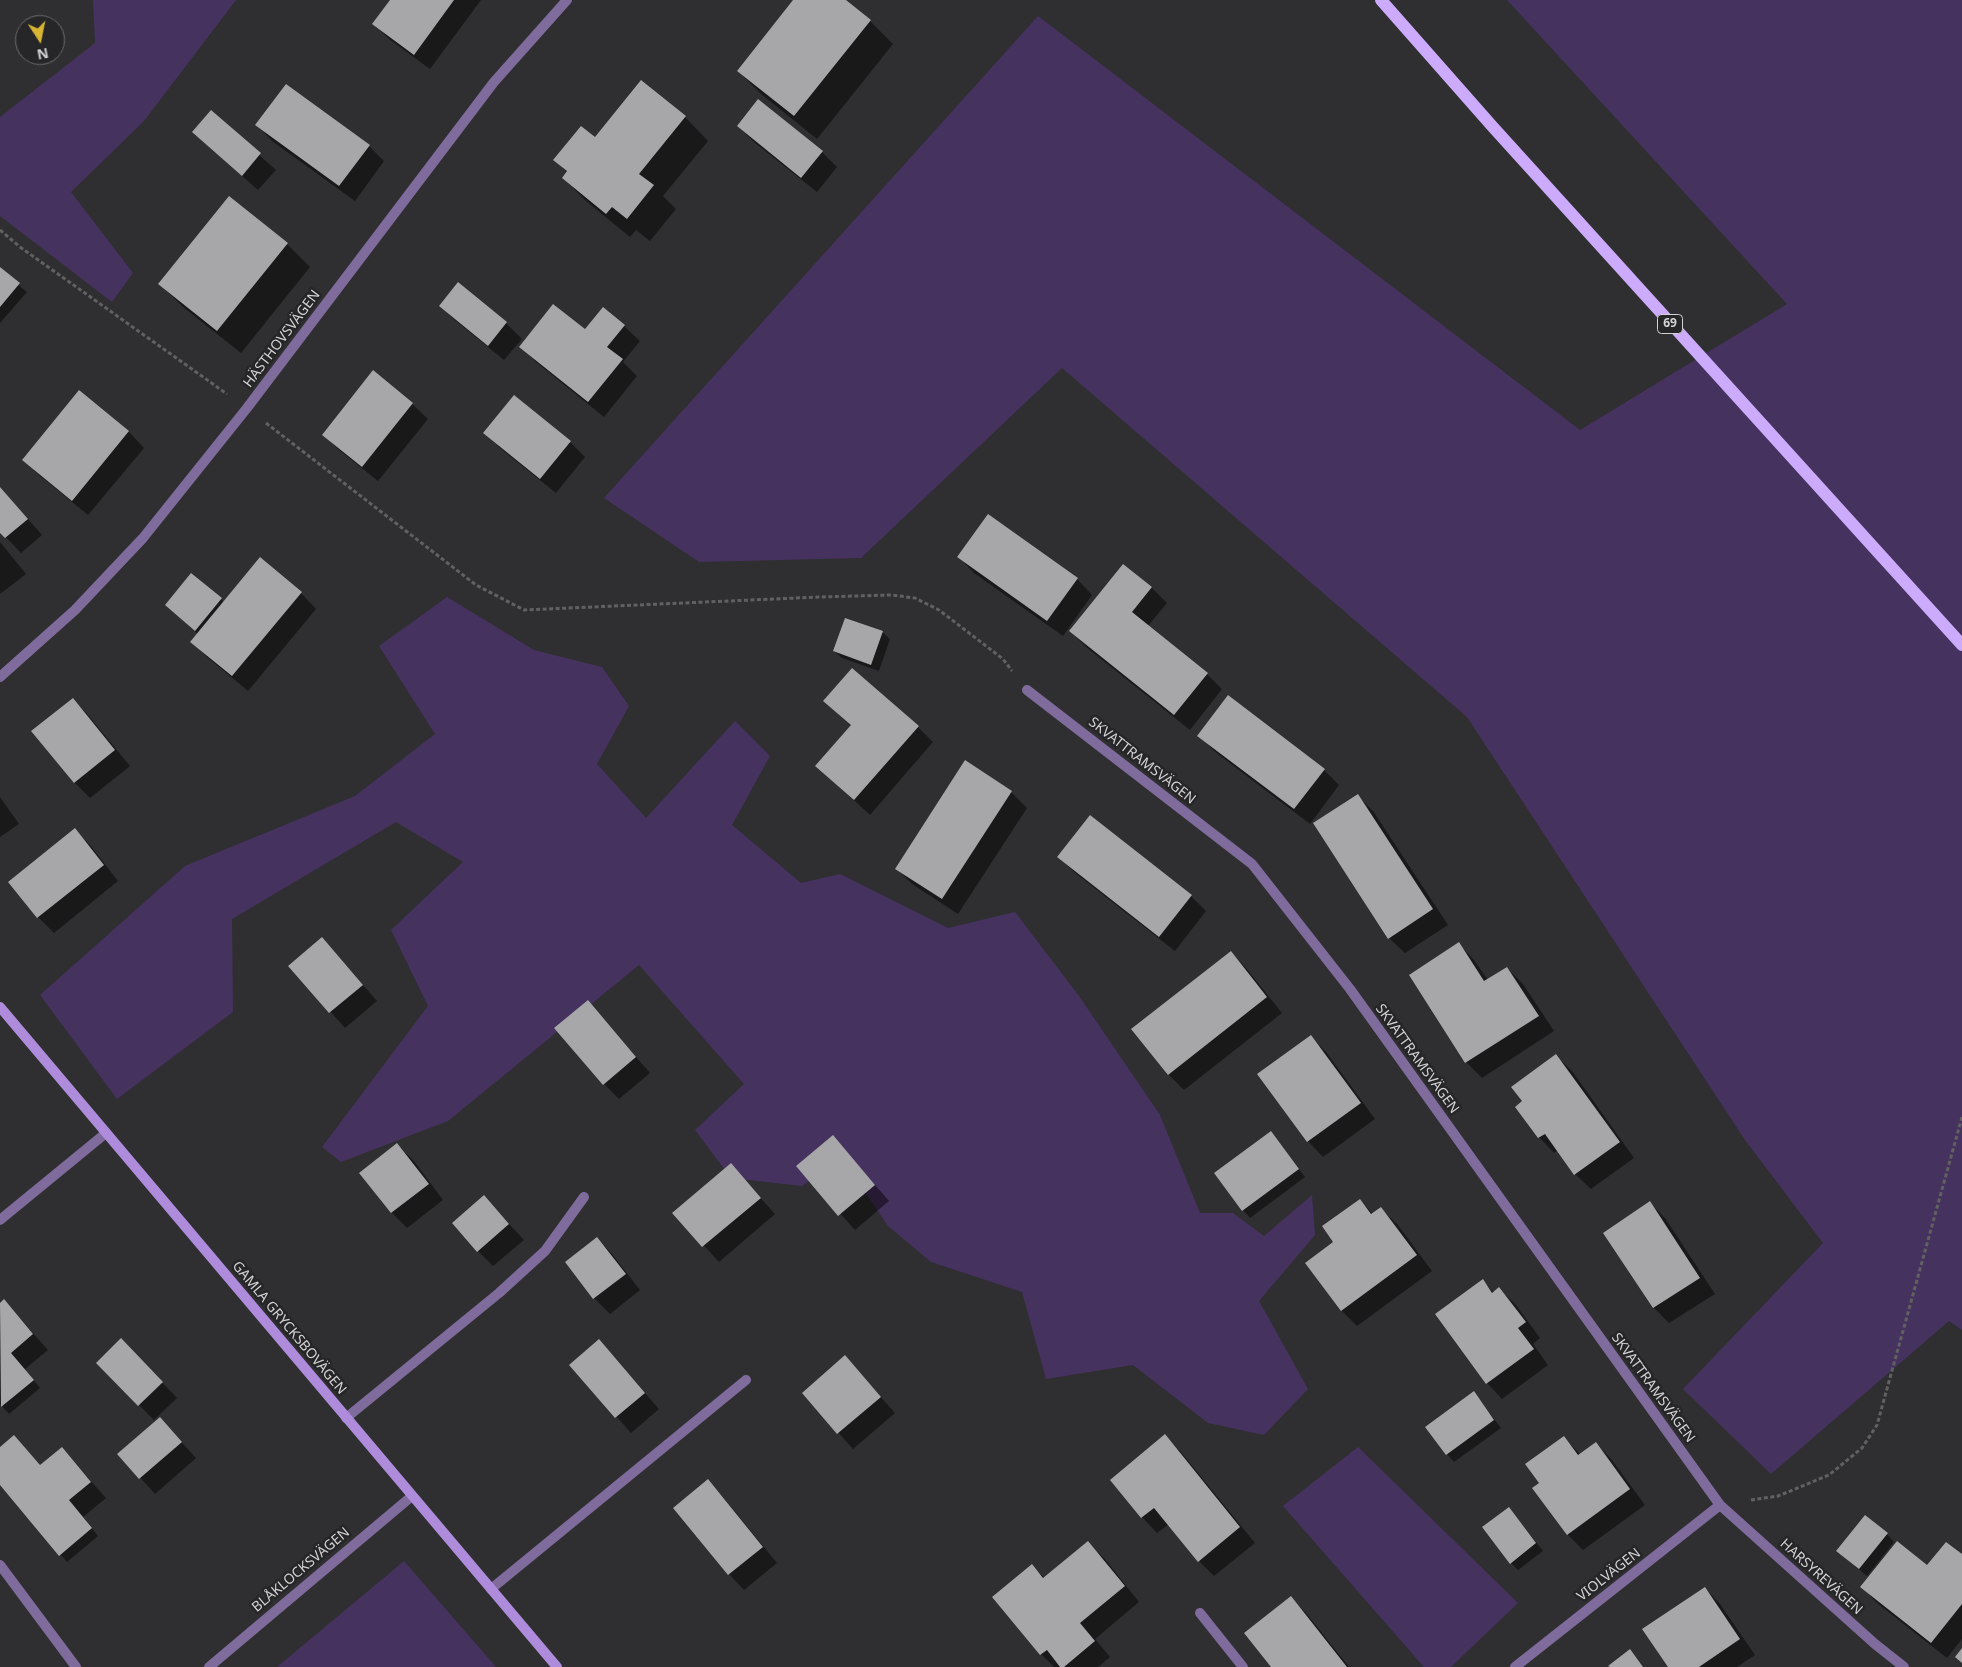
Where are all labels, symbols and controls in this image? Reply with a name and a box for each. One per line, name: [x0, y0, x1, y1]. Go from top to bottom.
north arrow: [15, 15, 65, 65]
text: N: [35, 44, 50, 65]
street label: HÄSTHOVSVÄGEN: [240, 287, 324, 391]
road number: 69: [1658, 314, 1682, 334]
street label: SKVATTRAMSVÄGEN: [1085, 714, 1199, 808]
street label: SKVATTRAMSVÄGEN: [1372, 1001, 1462, 1117]
street label: GAMLA GRYCKSBOVÄGEN: [228, 1258, 350, 1398]
street label: SKVATTRAMSVÄGEN: [1608, 1330, 1698, 1446]
street label: BLÅKLOCKSVÄGEN: [249, 1524, 353, 1616]
street label: HARSYREVÄGEN: [1776, 1536, 1866, 1618]
street label: VIOLVÄGEN: [1574, 1545, 1644, 1605]

